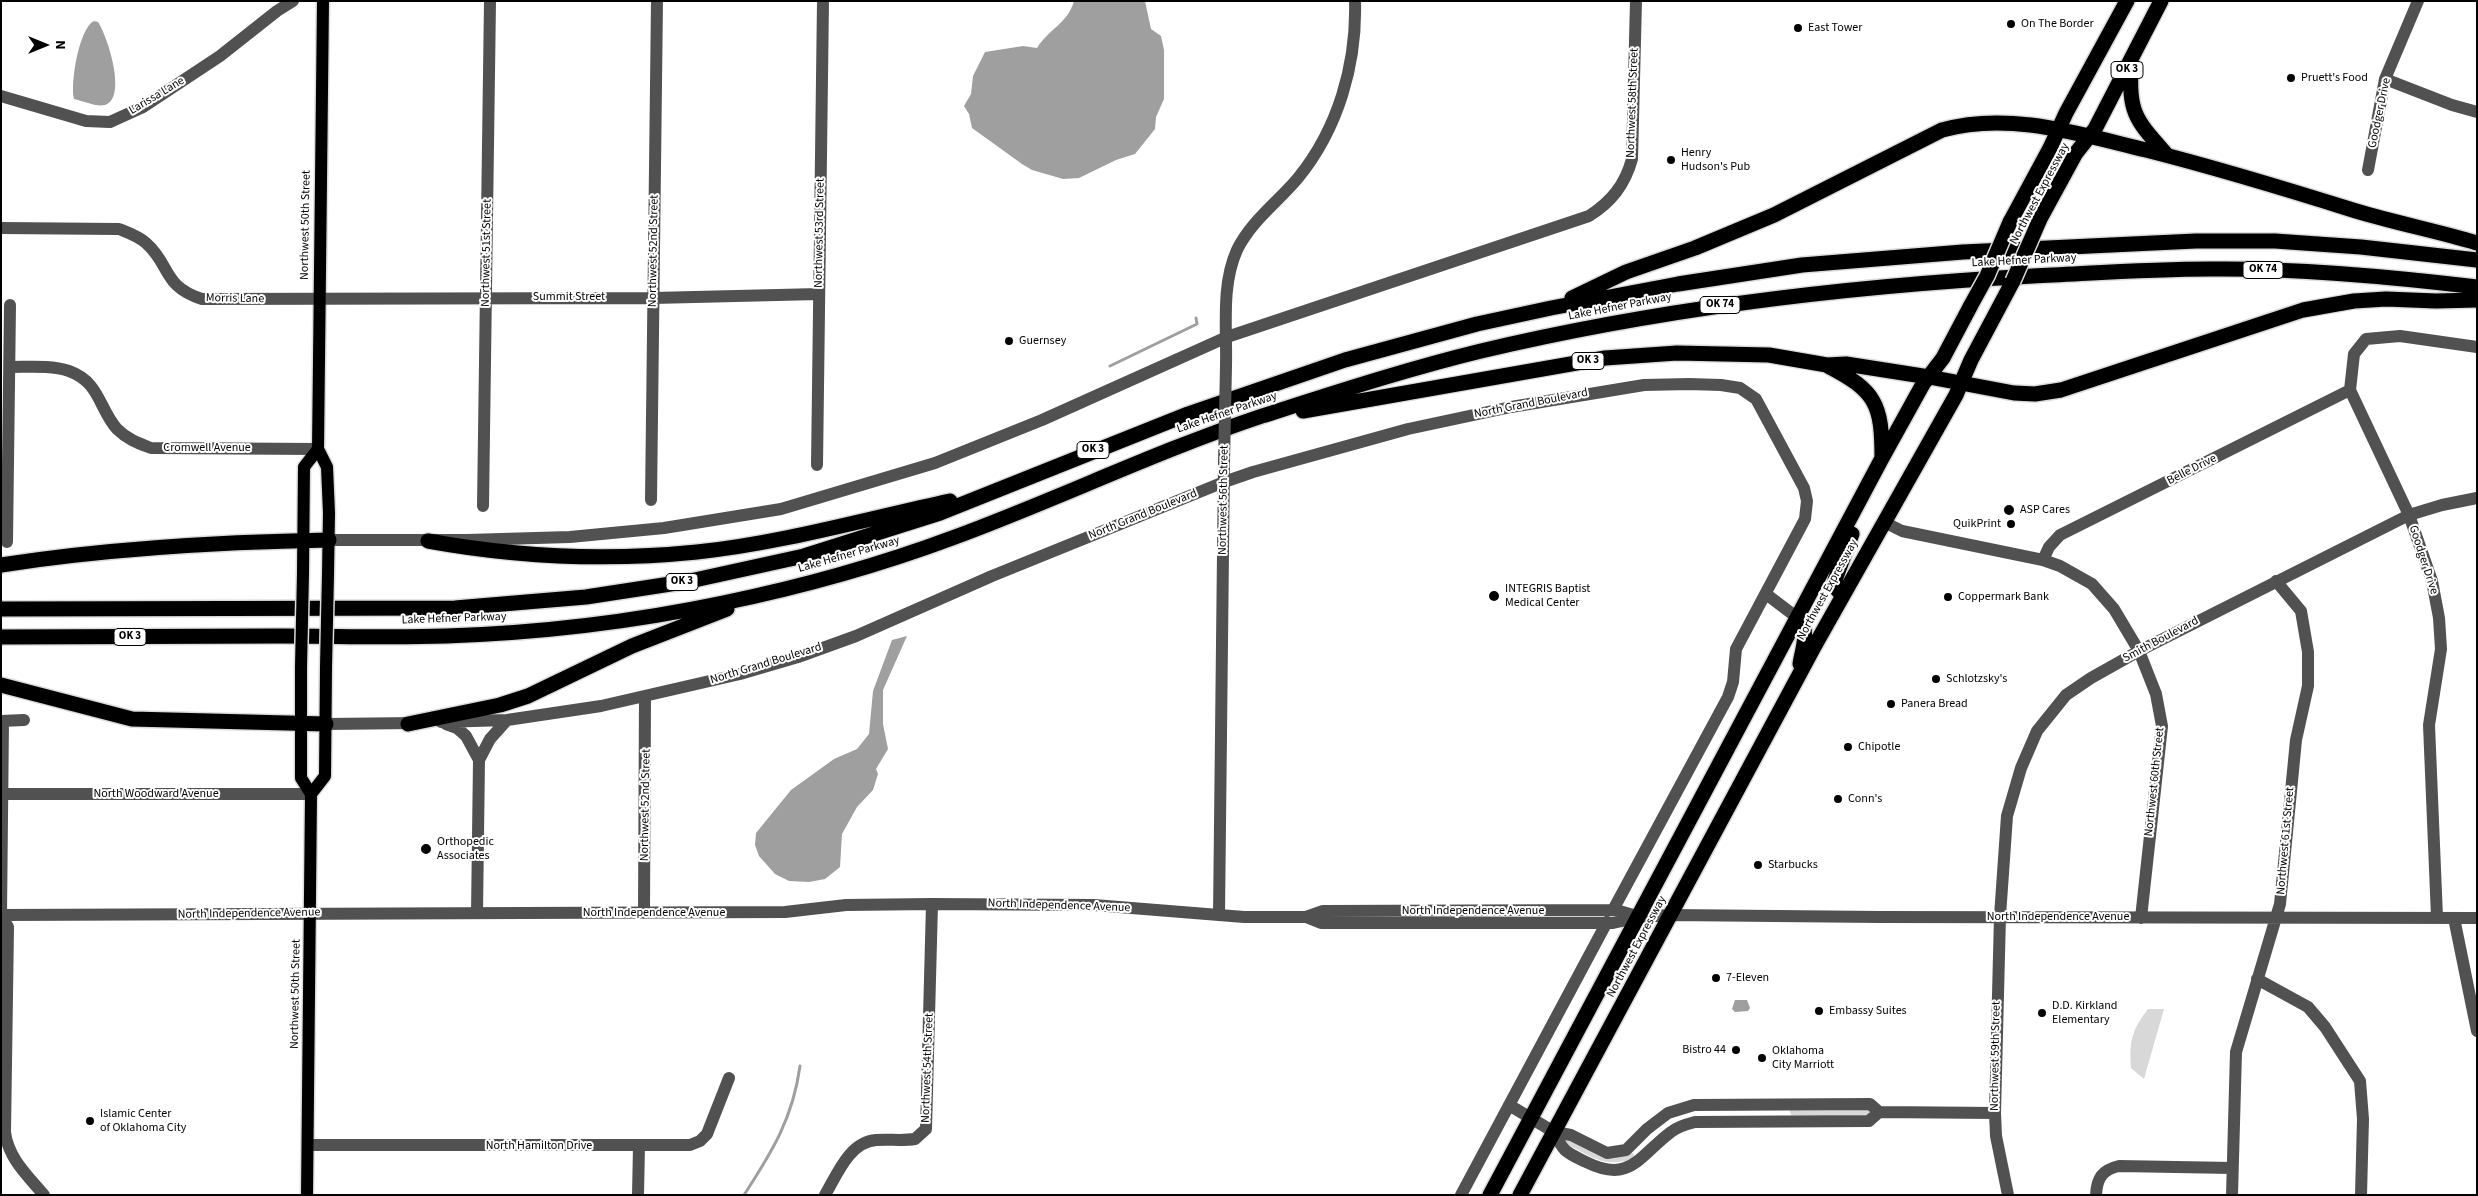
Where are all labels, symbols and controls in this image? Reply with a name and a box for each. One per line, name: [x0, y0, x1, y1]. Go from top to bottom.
place label: On The Border: [2021, 17, 2094, 31]
marker: On The Border: [2005, 18, 2017, 30]
north arrow: [20, 20, 70, 70]
place label: East Tower: [1808, 21, 1862, 35]
marker: East Tower: [1792, 22, 1804, 34]
text: N: [50, 40, 70, 50]
street label: Northwest 58th Street: [1624, 48, 1642, 158]
road number: OK 3: [2111, 62, 2143, 78]
place label: Pruett's Food: [2301, 71, 2368, 85]
marker: Pruett's Food: [2285, 72, 2297, 84]
street label: Larissa Lane: [127, 74, 187, 118]
street label: Goodger Drive: [2366, 77, 2394, 149]
street label: Northwest Expressway: [2007, 141, 2073, 247]
place label: Henry Hudson's Pub: [1681, 146, 1750, 174]
marker: Henry Hudson's Pub: [1665, 154, 1677, 166]
street label: Northwest 50th Street: [298, 170, 314, 280]
street label: Northwest 53rd Street: [812, 178, 828, 288]
street label: Northwest 52nd Street: [646, 195, 662, 307]
street label: Northwest 51st Street: [479, 199, 495, 307]
street label: Lake Hefner Parkway: [1971, 251, 2077, 271]
road number: OK 74: [2243, 262, 2283, 278]
street label: Summit Street: [533, 290, 605, 304]
street label: Lake Hefner Parkway: [1567, 290, 1673, 324]
street label: Morris Lane: [206, 291, 264, 307]
road number: OK 74: [1700, 296, 1740, 314]
place label: Guernsey: [1019, 334, 1066, 348]
marker: Guernsey: [1003, 335, 1015, 347]
road number: OK 3: [1572, 352, 1604, 370]
street label: North Grand Boulevard: [1473, 386, 1589, 422]
street label: Lake Hefner Parkway: [1175, 389, 1279, 437]
street label: Cromwell Avenue: [163, 441, 251, 455]
road number: OK 3: [1077, 442, 1109, 458]
street label: Northwest 56th Street: [1216, 445, 1232, 555]
street label: Belle Drive: [2165, 451, 2219, 489]
street label: North Grand Boulevard: [1087, 487, 1199, 543]
marker: ASP Cares: [2002, 503, 2016, 517]
place label: ASP Cares: [2020, 503, 2070, 517]
place label: QuikPrint: [1953, 517, 2001, 531]
marker: QuikPrint: [2005, 518, 2017, 530]
street label: Goodger Drive: [2405, 524, 2441, 596]
street label: Lake Hefner Parkway: [797, 534, 901, 576]
street label: Northwest Expressway: [1794, 537, 1862, 643]
road number: OK 3: [666, 574, 698, 590]
place label: INTEGRIS Baptist Medical Center: [1505, 582, 1590, 610]
marker: INTEGRIS Baptist Medical Center: [1487, 589, 1501, 603]
place label: Coppermark Bank: [1958, 590, 2049, 604]
marker: Coppermark Bank: [1942, 591, 1954, 603]
street label: Lake Hefner Parkway: [401, 610, 507, 628]
street label: Smith Boulevard: [2121, 614, 2201, 666]
road number: OK 3: [114, 628, 146, 646]
street label: North Grand Boulevard: [709, 640, 823, 688]
place label: Schlotzsky's: [1946, 672, 2007, 686]
marker: Schlotzsky's: [1930, 673, 1942, 685]
place label: Panera Bread: [1901, 697, 1968, 711]
marker: Panera Bread: [1885, 698, 1897, 710]
street label: Northwest 60th Street: [2142, 727, 2168, 837]
place label: Chipotle: [1858, 740, 1900, 754]
marker: Chipotle: [1842, 741, 1854, 753]
street label: Northwest 52nd Street: [638, 749, 654, 861]
street label: North Woodward Avenue: [93, 787, 219, 801]
street label: Northwest 61st Street: [2274, 787, 2298, 895]
place label: Conn's: [1848, 792, 1882, 806]
marker: Conn's: [1832, 793, 1844, 805]
place label: Orthopedic Associates: [437, 835, 494, 863]
marker: Orthopedic Associates: [419, 842, 433, 856]
place label: Starbucks: [1768, 858, 1818, 872]
marker: Starbucks: [1752, 859, 1764, 871]
street label: Northwest Expressway: [1604, 894, 1670, 1000]
street label: North Independence Avenue: [987, 896, 1131, 916]
street label: North Independence Avenue: [1402, 904, 1544, 918]
street label: North Independence Avenue: [178, 906, 320, 922]
street label: North Independence Avenue: [583, 906, 725, 920]
street label: North Independence Avenue: [1987, 910, 2129, 924]
street label: Northwest 50th Street: [288, 939, 304, 1049]
place label: 7-Eleven: [1726, 971, 1769, 985]
marker: 7-Eleven: [1710, 972, 1722, 984]
place label: D.D. Kirkland Elementary: [2052, 999, 2117, 1027]
street label: Northwest 59th Street: [1988, 1001, 2004, 1111]
place label: Embassy Suites: [1829, 1004, 1907, 1018]
marker: Embassy Suites: [1813, 1005, 1825, 1017]
marker: D.D. Kirkland Elementary: [2036, 1007, 2048, 1019]
street label: Northwest 54th Street: [919, 1013, 937, 1123]
place label: Bistro 44: [1682, 1043, 1726, 1057]
marker: Bistro 44: [1730, 1044, 1742, 1056]
place label: Oklahoma City Marriott: [1772, 1044, 1834, 1072]
marker: Oklahoma City Marriott: [1756, 1052, 1768, 1064]
place label: Islamic Center of Oklahoma City: [100, 1107, 186, 1135]
marker: Islamic Center of Oklahoma City: [84, 1115, 96, 1127]
street label: North Hamilton Drive: [486, 1139, 592, 1153]

